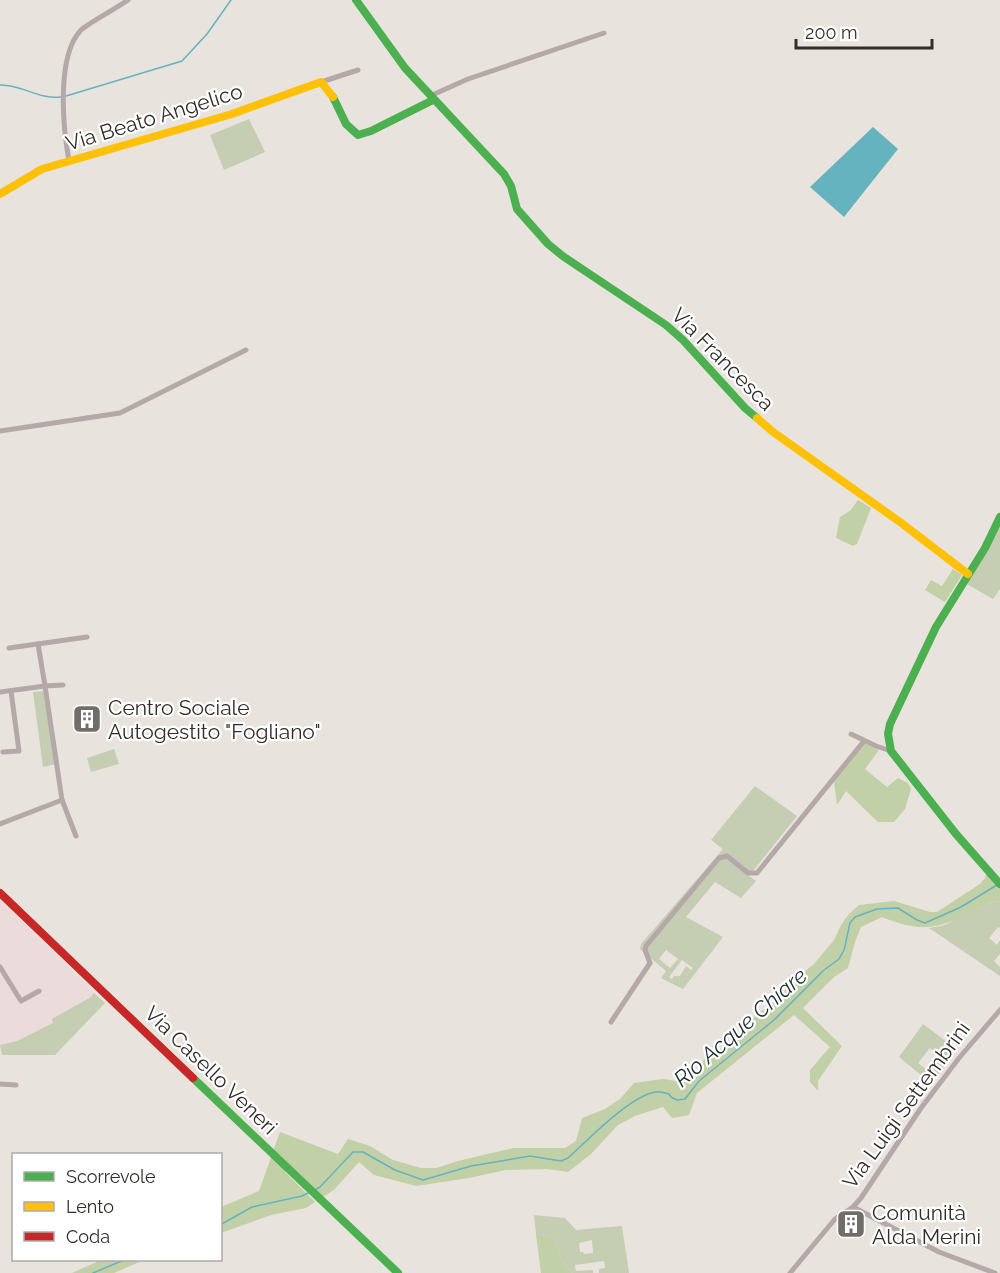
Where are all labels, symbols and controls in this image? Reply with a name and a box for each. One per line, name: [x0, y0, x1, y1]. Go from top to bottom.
scale bar: [796, 12, 932, 50]
text: 200 m: [805, 22, 858, 43]
street label: Via Beato Angelico: [63, 78, 245, 156]
street label: Via Francesca: [666, 302, 780, 416]
place label: Centro Sociale Autogestito "Fogliano": [108, 695, 321, 744]
building icon: Centro Sociale Autogestito "Fogliano": [71, 703, 103, 735]
water label: Rio Acque Chiare: [668, 962, 812, 1092]
street label: Via Casello Veneri: [140, 1000, 282, 1140]
street label: Via Luigi Settembrini: [837, 1017, 975, 1193]
legend: [12, 1153, 222, 1261]
text: Scorrevole: [66, 1166, 156, 1187]
text: Lento: [66, 1196, 114, 1217]
place label: Comunità Alda Merini: [872, 1200, 981, 1249]
building icon: Comunità Alda Merini: [835, 1208, 867, 1240]
text: Coda: [66, 1226, 110, 1247]

